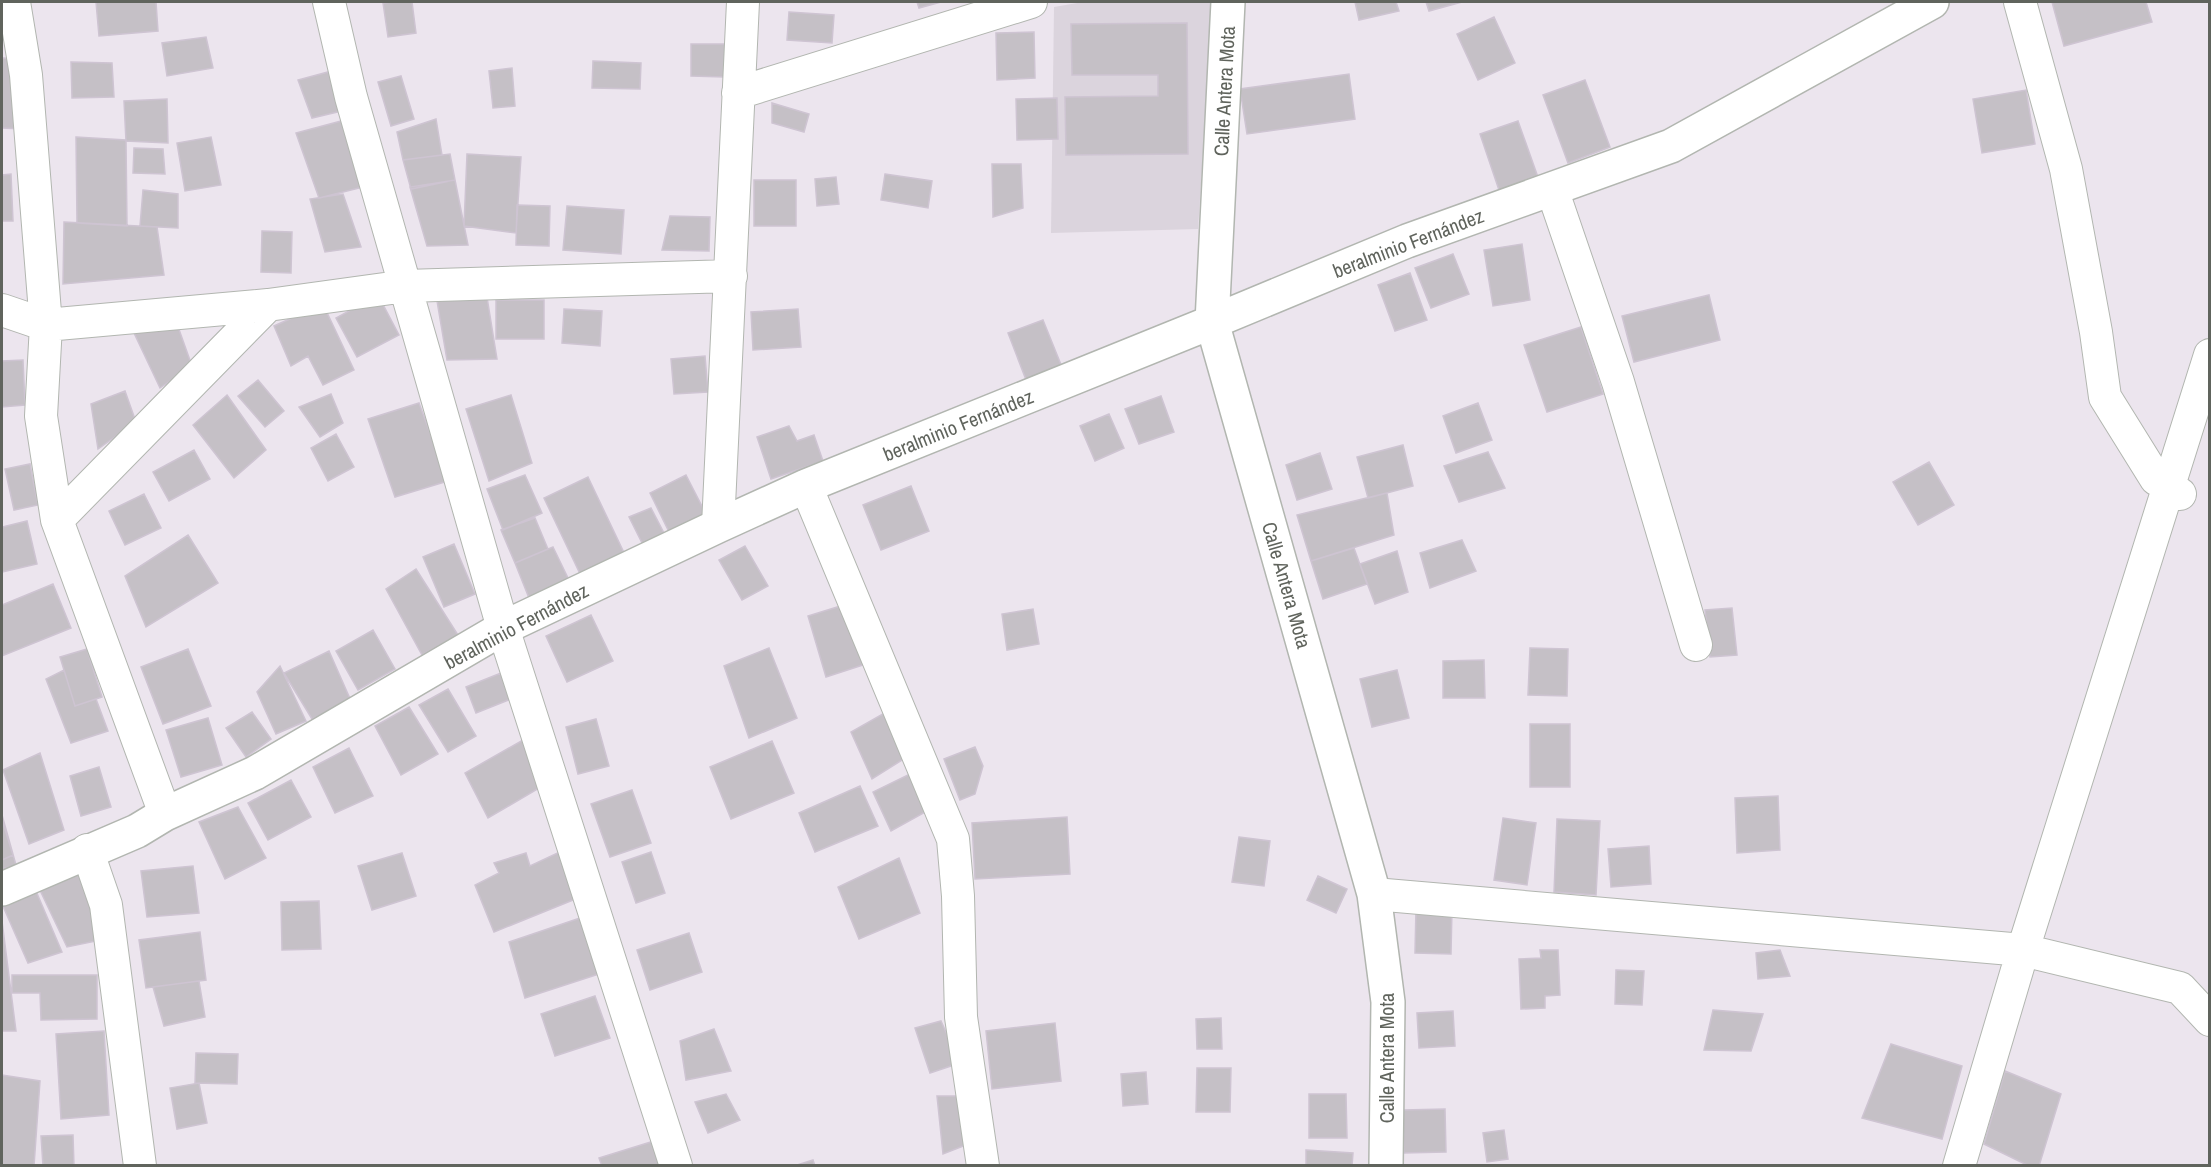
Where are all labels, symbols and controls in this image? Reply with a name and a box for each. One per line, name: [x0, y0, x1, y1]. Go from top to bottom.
street label: Calle Antera Mota: [1207, 25, 1241, 157]
street label: beralminio Fernández: [1329, 202, 1487, 284]
street label: beralminio Fernández: [879, 383, 1037, 467]
street label: Calle Antera Mota: [1256, 519, 1318, 651]
street label: beralminio Fernández: [439, 577, 593, 675]
street label: Calle Antera Mota: [1373, 993, 1400, 1123]

